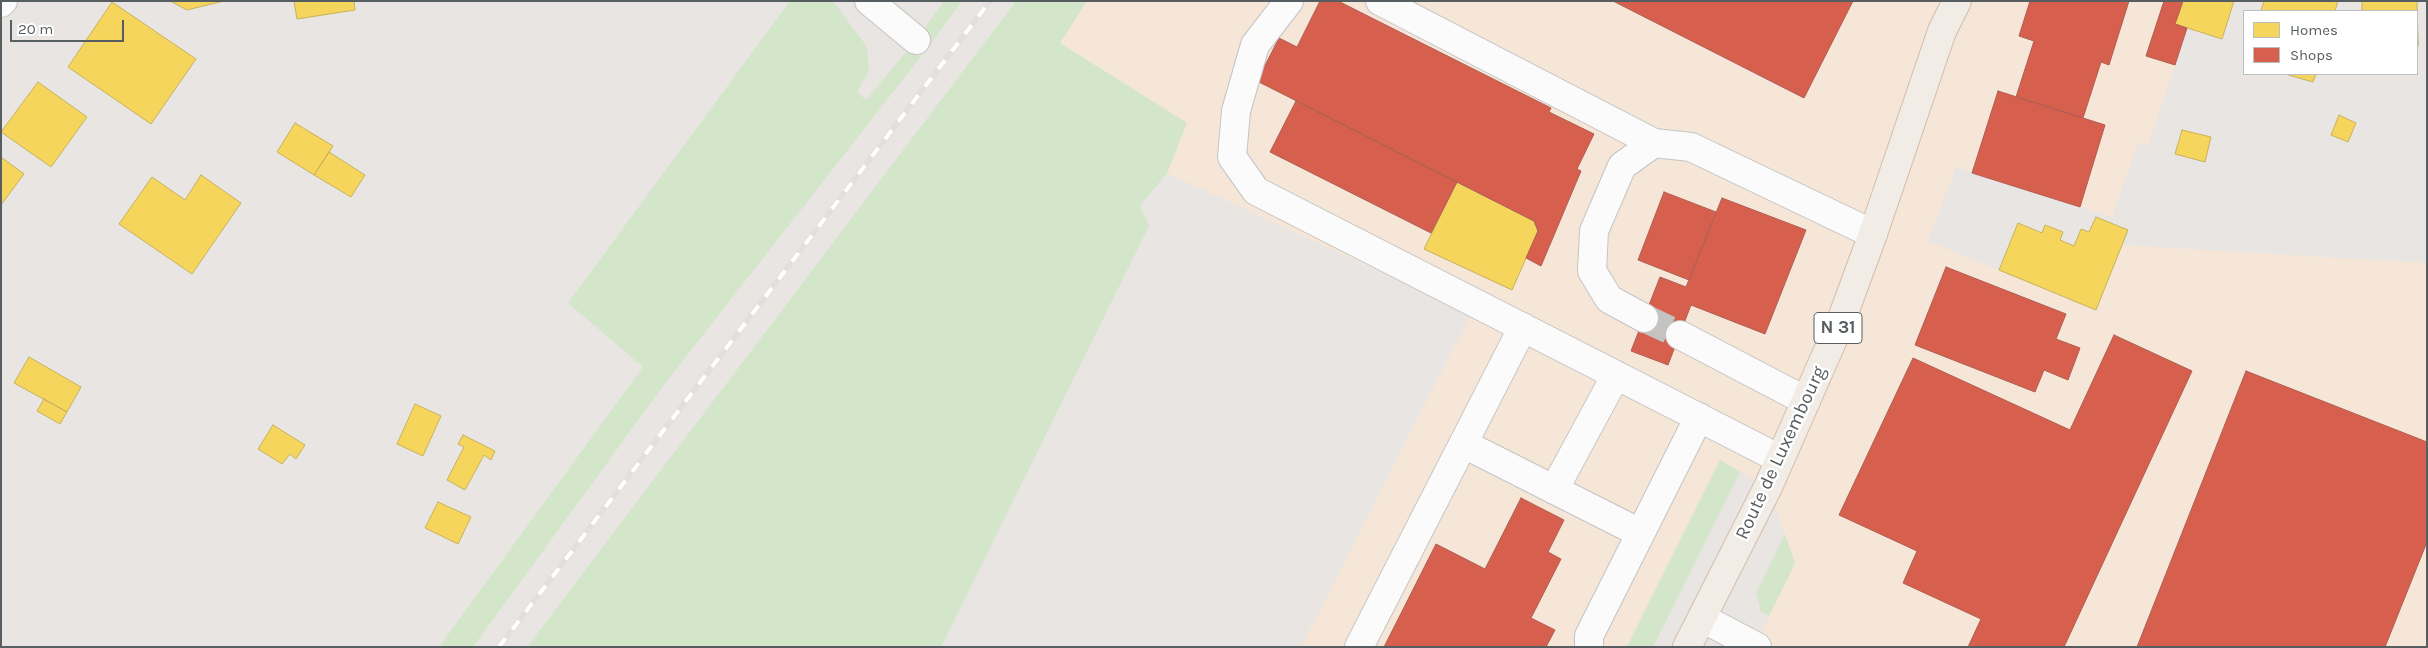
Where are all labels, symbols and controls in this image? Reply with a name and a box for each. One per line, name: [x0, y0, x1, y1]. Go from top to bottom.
scale bar: [12, 10, 126, 42]
legend: [2243, 10, 2418, 75]
text: 20 m: [18, 20, 53, 38]
text: Homes: [2290, 21, 2338, 39]
text: Shops: [2290, 46, 2333, 64]
road number: N 31: [1814, 312, 1862, 343]
street label: Route de Luxembourg: [1731, 363, 1831, 543]

